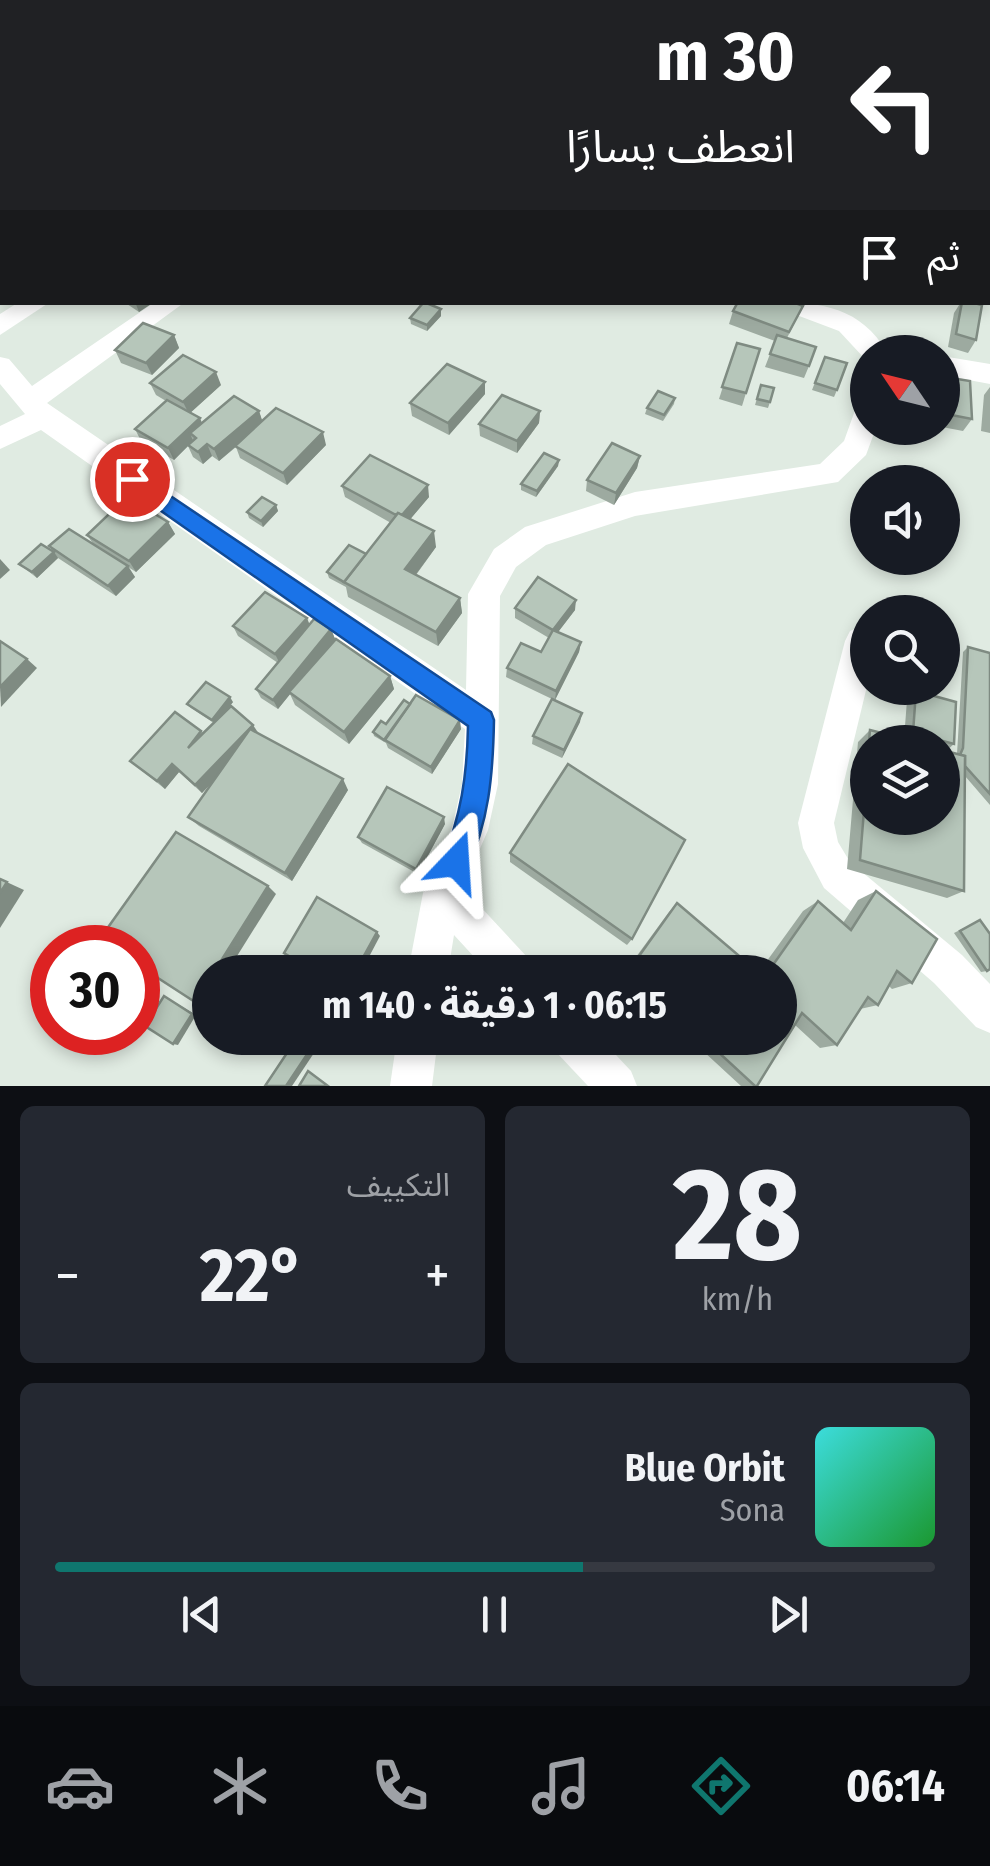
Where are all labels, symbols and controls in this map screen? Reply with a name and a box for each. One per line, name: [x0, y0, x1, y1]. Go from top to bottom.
text: 30 m: [656, 15, 795, 99]
icon: left: [830, 40, 960, 170]
text: انعطف يسارًا: [566, 120, 795, 174]
icon: arrive: [852, 230, 907, 285]
text: ثم: [927, 234, 960, 280]
north arrow: [850, 335, 960, 445]
map controls: [850, 335, 960, 835]
pin: [90, 437, 175, 522]
icon: arrive: [105, 452, 160, 507]
button: sound: [850, 465, 960, 575]
button: search: [850, 595, 960, 705]
button: layers: [850, 725, 960, 835]
position arrow: [404, 810, 508, 914]
speed limit sign: 30: [30, 925, 160, 1055]
text: 06:15 · 1 دقيقة · 140 m: [322, 982, 667, 1028]
text: 28: [673, 1137, 802, 1293]
text: التكييف: [347, 1166, 450, 1204]
text: 22°: [200, 1231, 305, 1321]
text: −: [55, 1243, 80, 1309]
text: +: [425, 1243, 450, 1309]
text: km/h: [702, 1280, 773, 1318]
text: Blue Orbit: [625, 1445, 785, 1491]
text: Sona: [720, 1491, 785, 1529]
icon: previous: [174, 1587, 229, 1642]
icon: pause: [467, 1587, 522, 1642]
icon: next: [761, 1587, 816, 1642]
icon: car: [45, 1751, 115, 1821]
icon: climate: [205, 1751, 275, 1821]
icon: phone: [365, 1751, 435, 1821]
icon: music: [526, 1751, 596, 1821]
icon: directions: [686, 1751, 756, 1821]
text: 06:14: [846, 1759, 945, 1813]

